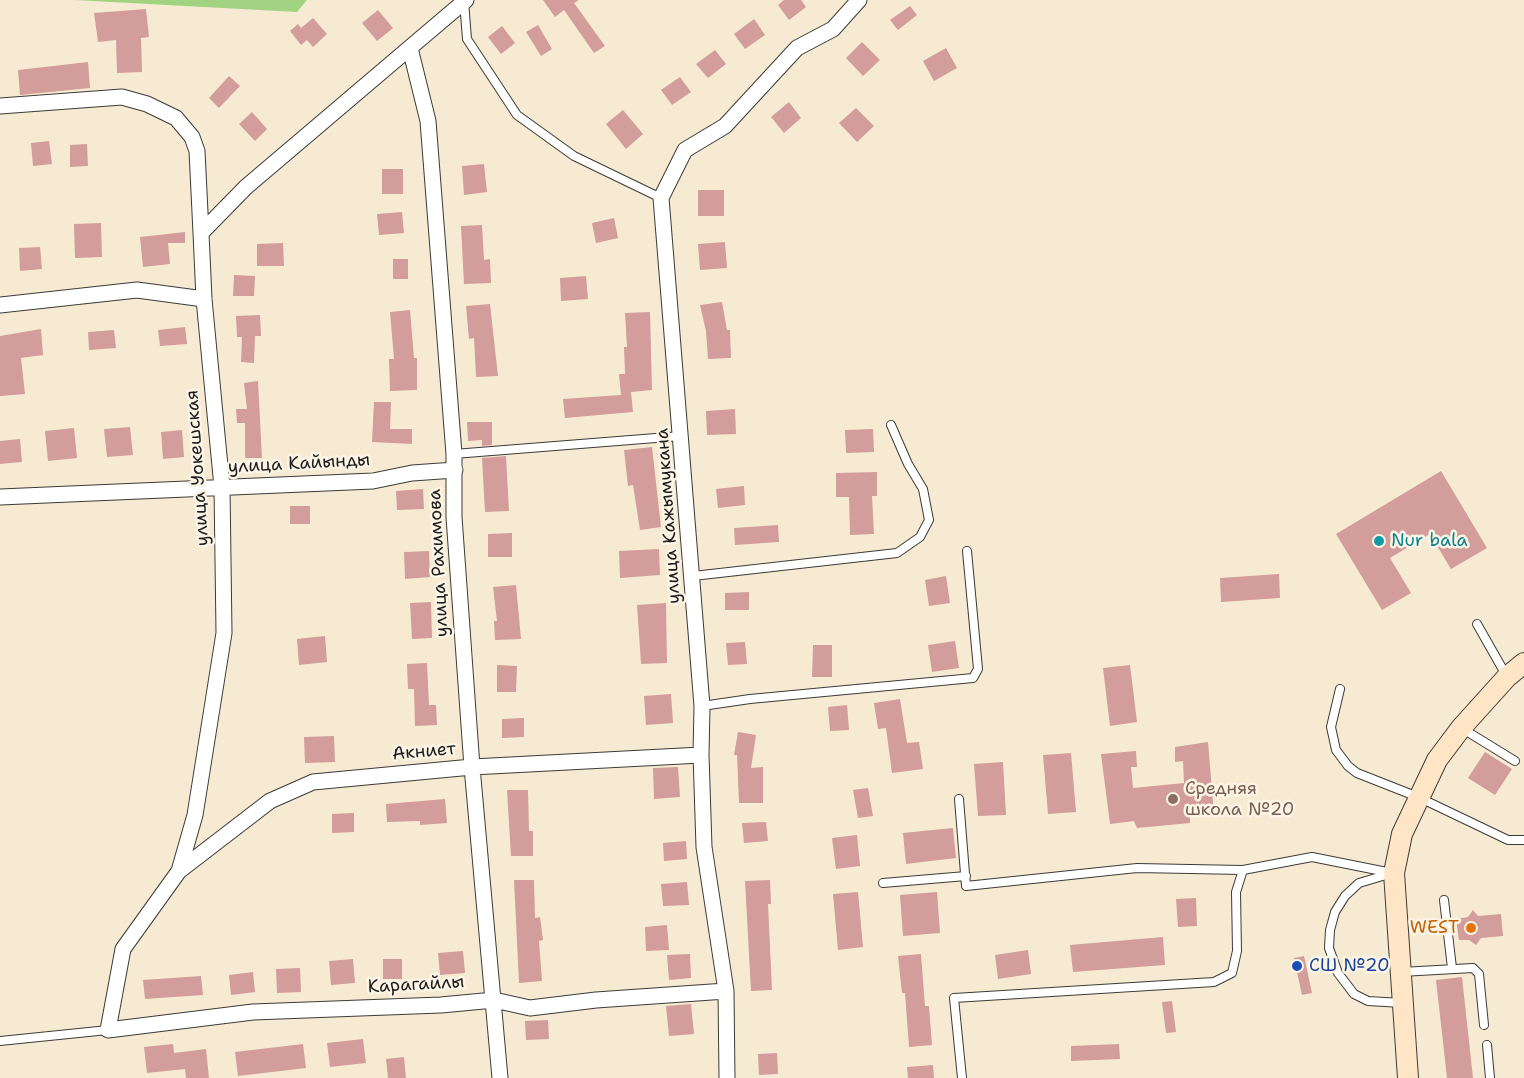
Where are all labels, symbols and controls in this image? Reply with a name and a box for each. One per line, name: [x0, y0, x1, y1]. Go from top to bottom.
street label: улица Уокешская: [182, 389, 214, 547]
street label: улица Кажымукана: [652, 427, 686, 605]
street label: улица Кайынды: [227, 449, 371, 479]
street label: улица Рахимова: [424, 489, 454, 637]
place label: Nur bala: [1391, 530, 1468, 552]
marker: Nur bala: [1372, 534, 1386, 548]
street label: Акниет: [391, 738, 457, 766]
place label: Средняя школа №20: [1185, 778, 1294, 820]
marker: Средняя школа №20: [1166, 792, 1180, 806]
place label: WEST: [1410, 917, 1459, 939]
marker: WEST: [1464, 921, 1478, 935]
place label: СШ №20: [1309, 955, 1390, 977]
marker: СШ №20: [1290, 959, 1304, 973]
street label: Карагайлы: [367, 972, 465, 998]

